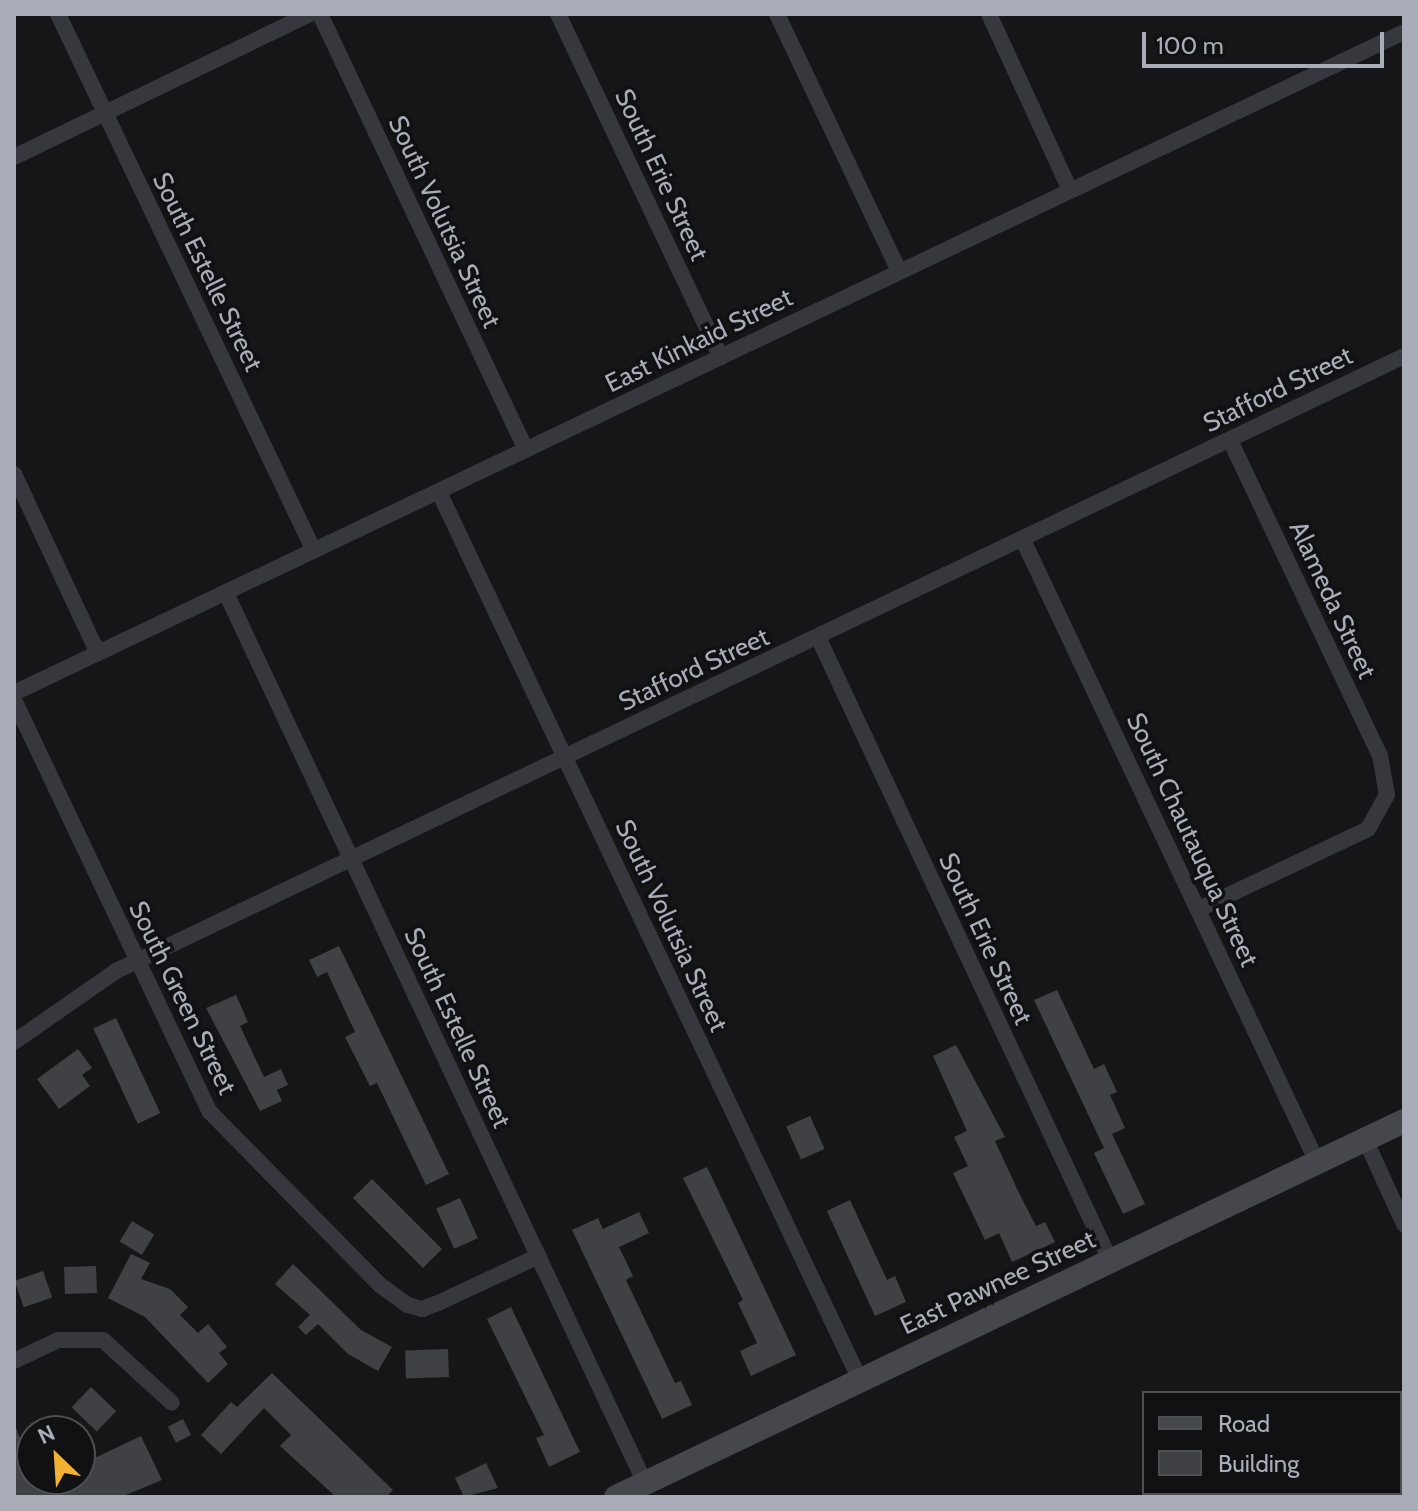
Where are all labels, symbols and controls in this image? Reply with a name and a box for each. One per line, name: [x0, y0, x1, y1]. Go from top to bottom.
scale bar: [1146, 16, 1388, 66]
text: 100 m: [1156, 31, 1224, 60]
street label: South Erie Street: [608, 84, 714, 266]
street label: South Volutsia Street: [381, 111, 507, 333]
street label: South Estelle Street: [145, 168, 269, 376]
street label: East Kinkaid Street: [600, 282, 798, 400]
street label: Stafford Street: [1198, 340, 1358, 440]
street label: Alameda Street: [1282, 516, 1382, 684]
street label: Stafford Street: [614, 622, 774, 718]
street label: South Chautauqua Street: [1120, 708, 1264, 972]
street label: South Volutsia Street: [608, 815, 734, 1037]
street label: South Erie Street: [932, 848, 1038, 1030]
street label: South Green Street: [122, 896, 242, 1100]
street label: South Estelle Street: [397, 923, 517, 1133]
street label: East Pawnee Street: [896, 1224, 1100, 1342]
legend: [1142, 1391, 1402, 1495]
text: Road: [1218, 1409, 1270, 1438]
north arrow: [16, 1415, 96, 1495]
text: N: [34, 1419, 59, 1450]
text: Building: [1218, 1449, 1299, 1478]

